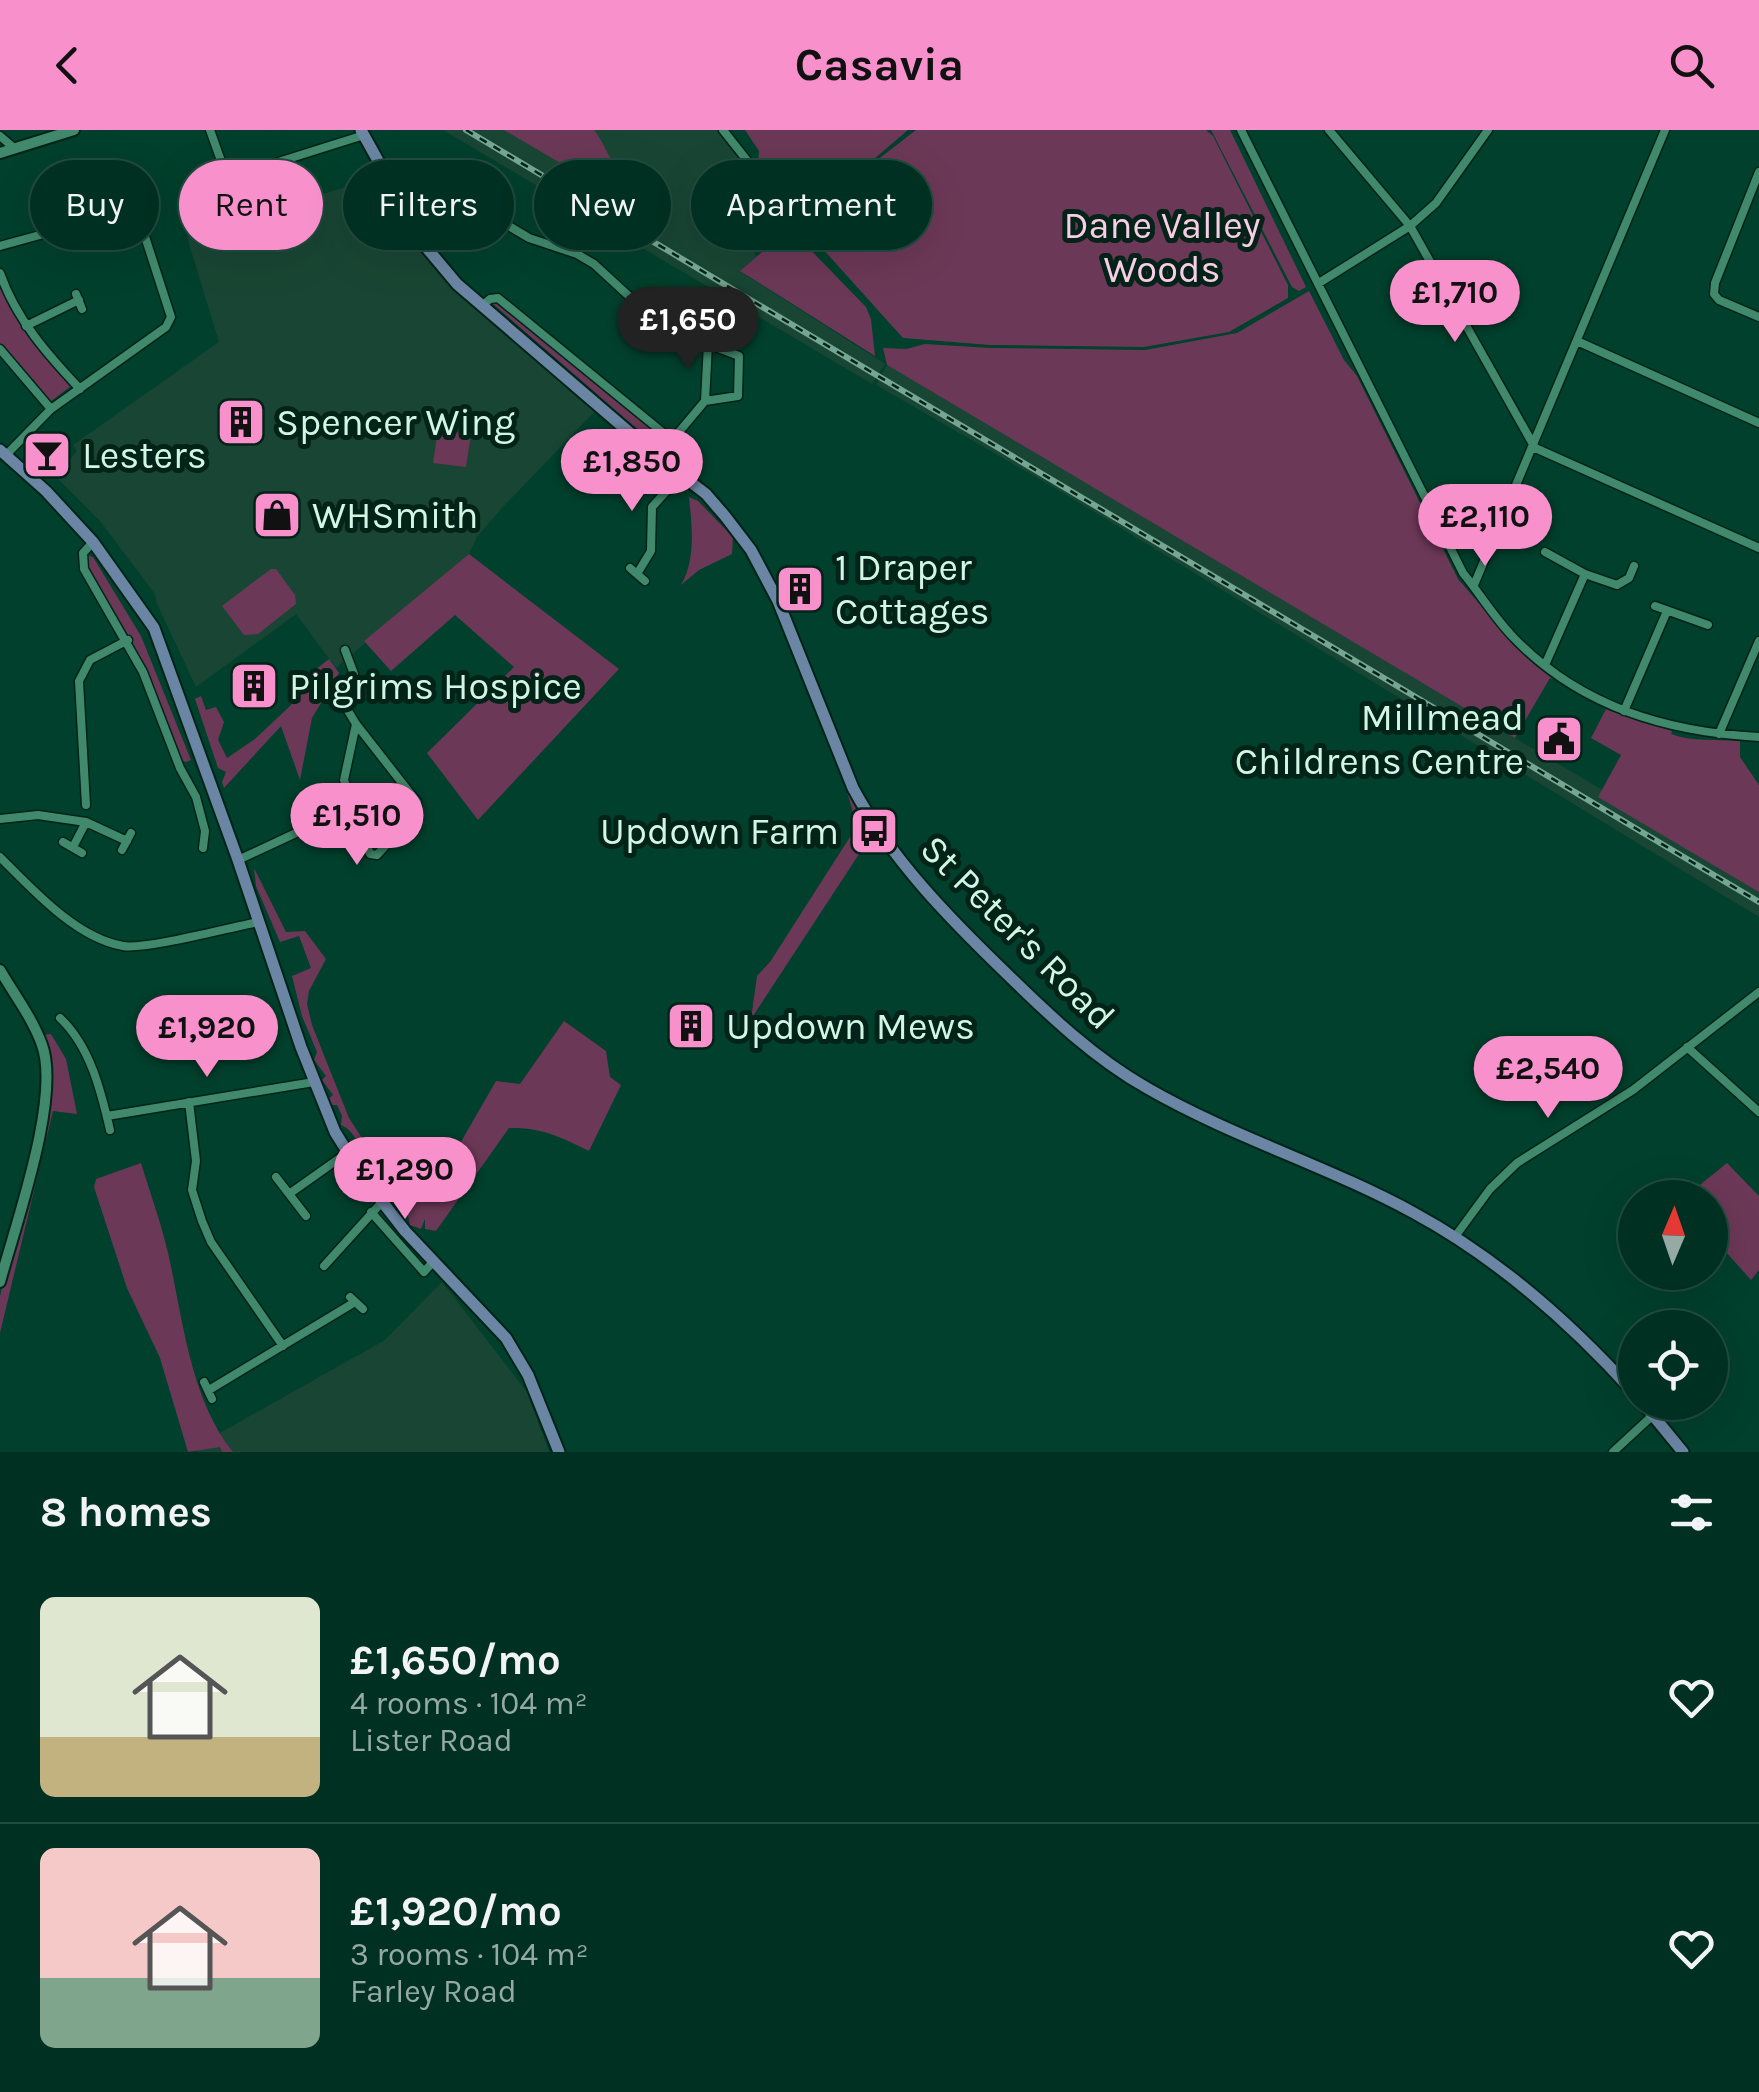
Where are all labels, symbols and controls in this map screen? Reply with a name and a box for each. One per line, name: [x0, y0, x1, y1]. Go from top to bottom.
icon: back: [40, 38, 95, 93]
icon: search: [1664, 38, 1719, 93]
text: Casavia: [795, 39, 964, 91]
chip: Buy: [30, 160, 159, 250]
chip: Rent: [179, 160, 323, 250]
chip: Filters: [343, 160, 514, 250]
chip: New: [534, 160, 671, 250]
chip: Apartment: [691, 160, 932, 250]
park label: Dane Valley Woods: [1063, 203, 1261, 292]
pin: £1,710: [1374, 260, 1536, 345]
text: £1,710: [1412, 274, 1498, 311]
pin: £1,650: [607, 287, 769, 372]
text: £1,650: [639, 301, 737, 338]
building icon: Spencer Wing: [215, 396, 267, 448]
place label: Spencer Wing: [276, 400, 515, 445]
bar icon: Lesters: [21, 429, 73, 481]
pin: £1,850: [551, 429, 713, 514]
place label: Lesters: [82, 433, 207, 478]
text: £1,850: [583, 443, 681, 480]
pin: £2,110: [1404, 484, 1566, 569]
shop icon: WHSmith: [251, 489, 303, 541]
place label: WHSmith: [312, 493, 478, 538]
text: £2,110: [1440, 498, 1530, 535]
place label: 1 Draper Cottages: [835, 545, 990, 634]
building icon: 1 Draper Cottages: [774, 563, 826, 615]
building icon: Pilgrims Hospice: [228, 660, 280, 712]
place label: Pilgrims Hospice: [289, 664, 582, 709]
place label: Millmead Childrens Centre: [1235, 695, 1524, 784]
public building icon: Millmead Childrens Centre: [1533, 713, 1585, 765]
pin: £1,510: [276, 783, 438, 868]
text: £1,510: [312, 797, 402, 834]
bus stop icon: Updown Farm: [848, 805, 900, 857]
place label: Updown Farm: [600, 809, 839, 854]
street label: St Peter's Road: [911, 826, 1124, 1039]
pin: £1,920: [126, 995, 288, 1080]
building icon: Updown Mews: [665, 1000, 717, 1052]
place label: Updown Mews: [726, 1004, 975, 1049]
text: £1,920: [158, 1009, 256, 1046]
pin: £2,540: [1467, 1036, 1629, 1121]
text: £2,540: [1496, 1050, 1600, 1087]
pin: £1,290: [324, 1137, 486, 1222]
text: £1,290: [356, 1151, 454, 1188]
north arrow: [1618, 1180, 1728, 1290]
map controls: [1618, 1180, 1728, 1420]
button: locate: [1618, 1310, 1728, 1420]
icon: filters: [1664, 1485, 1719, 1540]
text: 8 homes: [40, 1487, 212, 1537]
text: £1,650/mo: [350, 1635, 561, 1685]
icon: home: [120, 1637, 240, 1757]
icon: heart: [1664, 1670, 1719, 1725]
text: 4 rooms · 104 m²: [350, 1685, 588, 1722]
text: Lister Road: [350, 1722, 513, 1759]
text: £1,920/mo: [350, 1886, 562, 1936]
icon: home: [120, 1888, 240, 2008]
icon: heart: [1664, 1921, 1719, 1976]
text: 3 rooms · 104 m²: [350, 1936, 589, 1973]
text: Farley Road: [350, 1973, 517, 2010]

